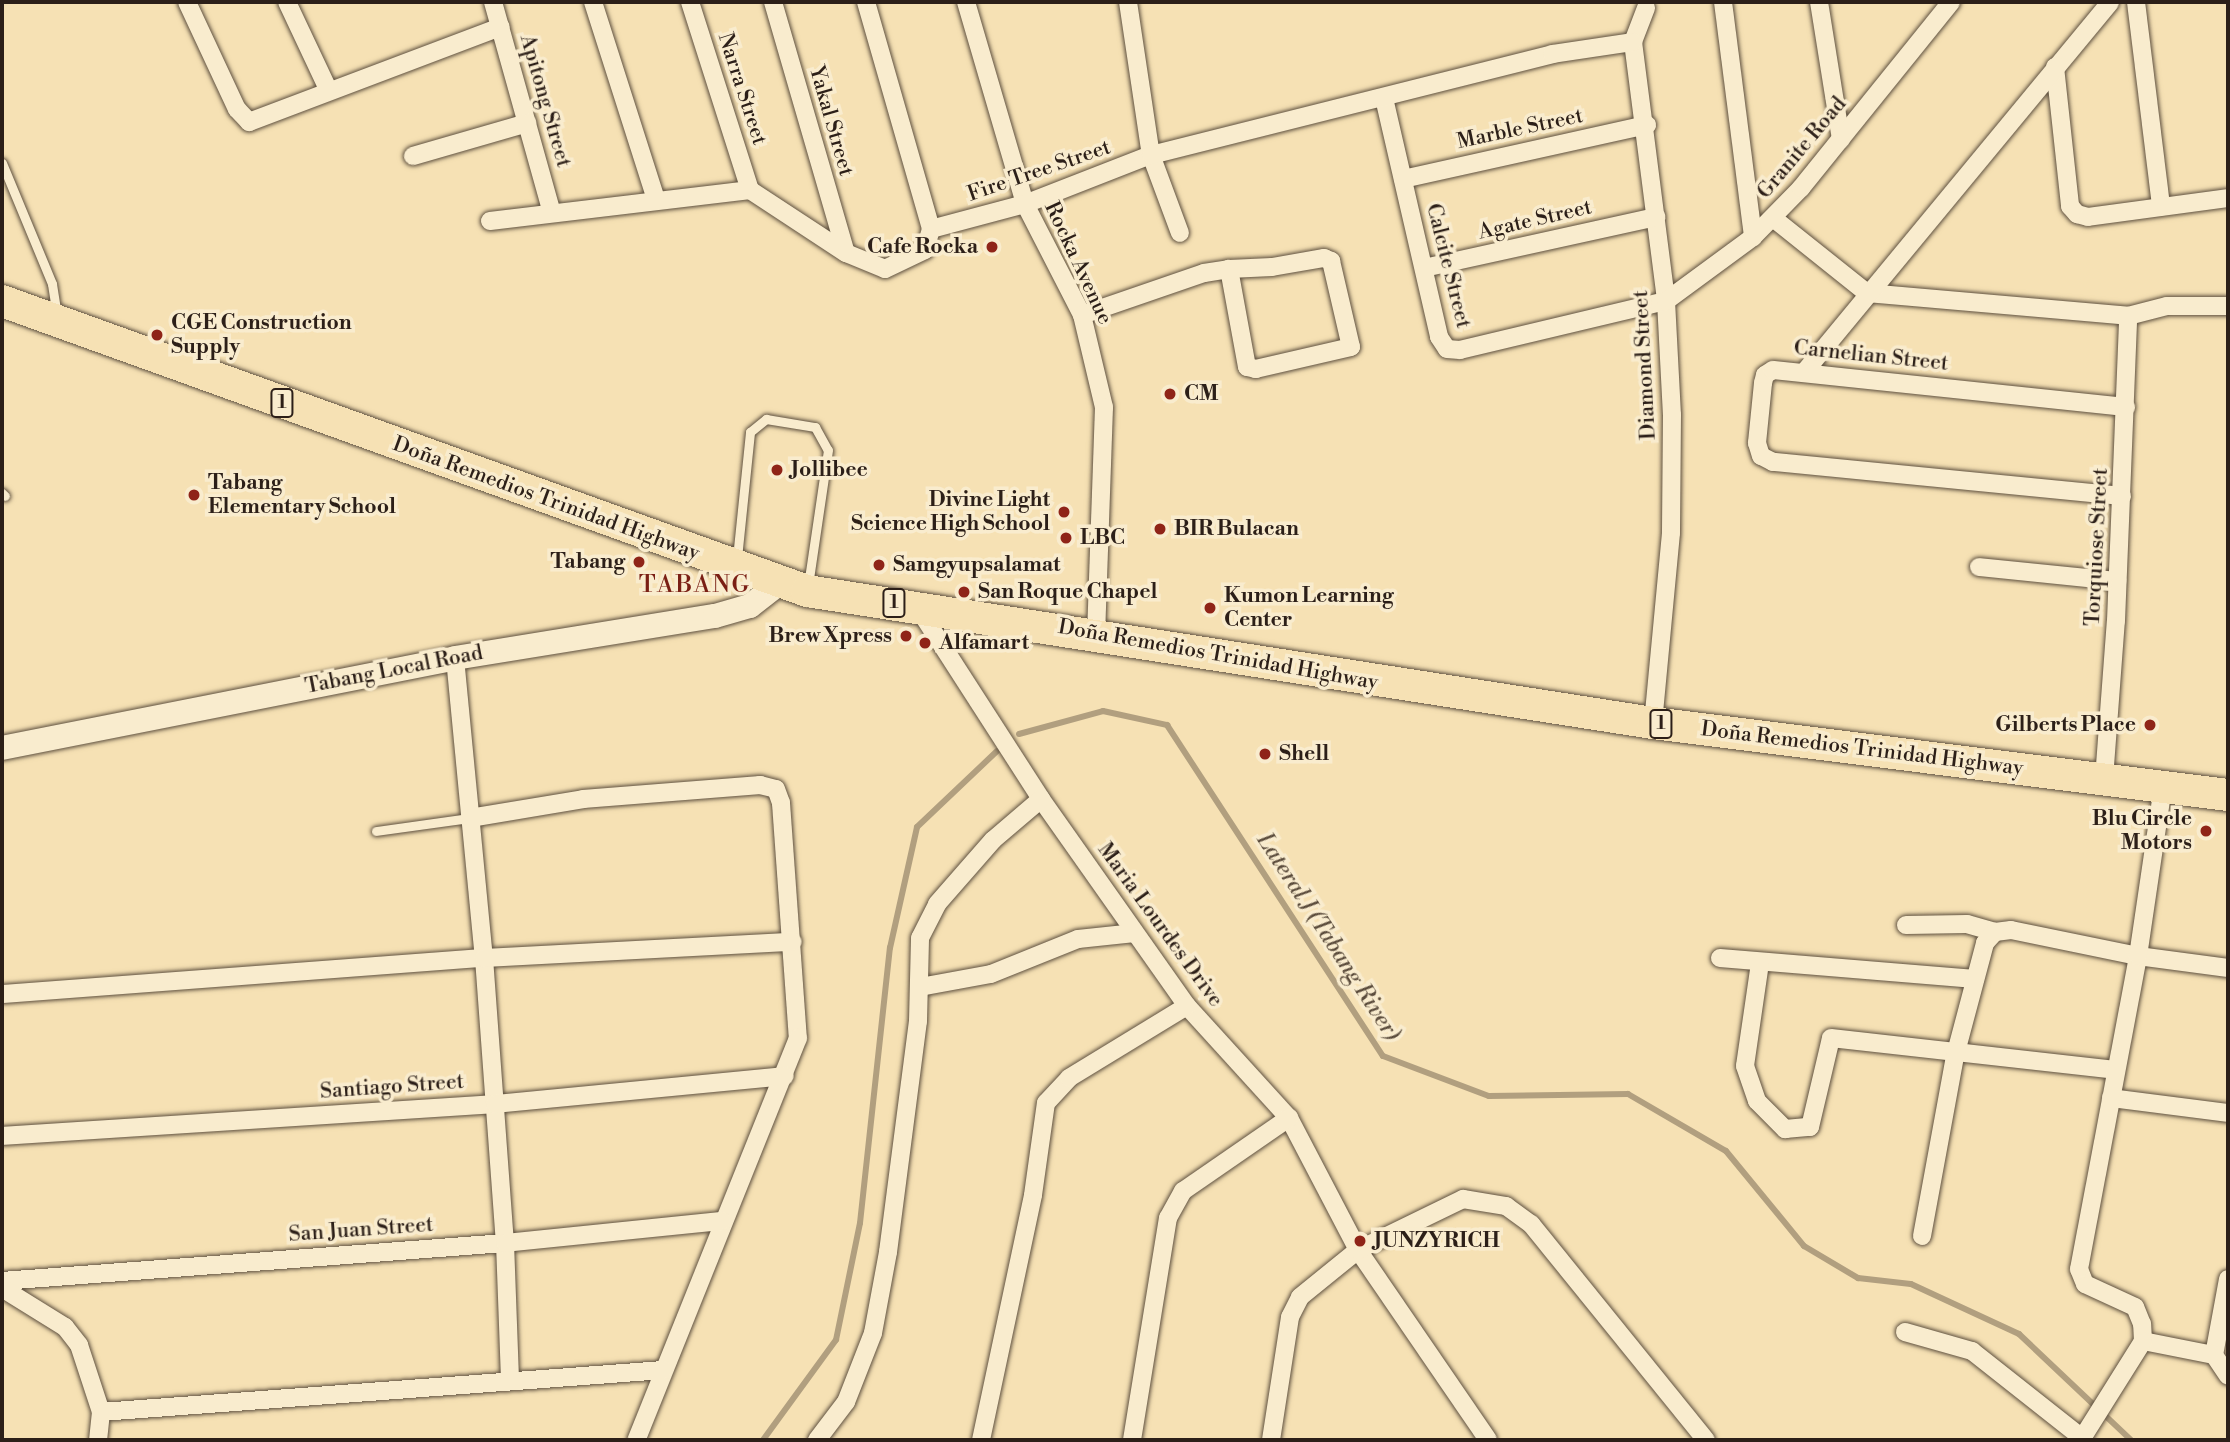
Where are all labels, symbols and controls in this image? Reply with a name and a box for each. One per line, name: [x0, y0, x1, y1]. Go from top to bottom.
street label: Narra Street: [712, 30, 772, 148]
street label: Apitong Street: [514, 32, 576, 170]
street label: Yakal Street: [803, 63, 859, 179]
street label: Granite Road: [1752, 92, 1852, 204]
street label: Marble Street: [1455, 103, 1585, 155]
street label: Fire Tree Street: [964, 135, 1114, 207]
street label: Agate Street: [1476, 195, 1594, 245]
street label: Rocka Avenue: [1039, 198, 1117, 328]
street label: Calcite Street: [1420, 201, 1476, 331]
place label: Cafe Rocka: [867, 234, 978, 260]
marker: Cafe Rocka: [984, 239, 1000, 255]
street label: Diamond Street: [1628, 290, 1662, 440]
place label: CGE Construction Supply: [171, 310, 352, 360]
marker: CGE Construction Supply: [149, 327, 165, 343]
street label: Carnelian Street: [1792, 335, 1950, 377]
place label: CM: [1184, 381, 1218, 407]
marker: CM: [1162, 386, 1178, 402]
road number: 1: [270, 388, 294, 418]
street label: Doña Remedios Trinidad Highway: [389, 432, 703, 566]
place label: Jollibee: [791, 457, 868, 483]
marker: Jollibee: [769, 462, 785, 478]
street label: Torquiose Street: [2080, 467, 2114, 627]
place label: Tabang Elementary School: [208, 470, 396, 520]
marker: Tabang Elementary School: [186, 487, 202, 503]
place label: Divine Light Science High School: [851, 487, 1050, 537]
marker: Divine Light Science High School: [1056, 504, 1072, 520]
place label: BIR Bulacan: [1174, 516, 1299, 542]
marker: BIR Bulacan: [1152, 521, 1168, 537]
place label: LBC: [1080, 525, 1125, 551]
marker: LBC: [1058, 530, 1074, 546]
place label: Tabang: [551, 549, 625, 575]
place label: Samgyupsalamat: [893, 552, 1061, 578]
marker: Tabang: [631, 554, 647, 570]
marker: Samgyupsalamat: [871, 557, 887, 573]
district label: TABANG: [639, 572, 751, 600]
place label: San Roque Chapel: [978, 579, 1157, 605]
place label: Kumon Learning Center: [1224, 583, 1394, 633]
marker: San Roque Chapel: [956, 584, 972, 600]
road number: 1: [882, 588, 906, 618]
marker: Kumon Learning Center: [1202, 600, 1218, 616]
street label: Doña Remedios Trinidad Highway: [1056, 614, 1380, 696]
place label: Brew Xpress: [768, 623, 892, 649]
marker: Brew Xpress: [898, 628, 914, 644]
place label: Alfamart: [939, 630, 1029, 656]
marker: Alfamart: [917, 635, 933, 651]
street label: Tabang Local Road: [303, 640, 485, 700]
road number: 1: [1649, 708, 1673, 740]
place label: Gilberts Place: [1995, 712, 2136, 738]
street label: Doña Remedios Trinidad Highway: [1699, 717, 2025, 781]
marker: Gilberts Place: [2142, 717, 2158, 733]
place label: Shell: [1279, 741, 1329, 767]
marker: Shell: [1257, 746, 1273, 762]
place label: Blu Circle Motors: [2092, 806, 2192, 856]
marker: Blu Circle Motors: [2198, 823, 2214, 839]
water label: Lateral J (Tabang River): [1251, 828, 1405, 1046]
street label: Maria Lourdes Drive: [1092, 838, 1228, 1012]
street label: Santiago Street: [319, 1069, 465, 1105]
street label: San Juan Street: [288, 1212, 434, 1248]
place label: JUNZYRICH: [1374, 1228, 1500, 1254]
marker: JUNZYRICH: [1352, 1233, 1368, 1249]

